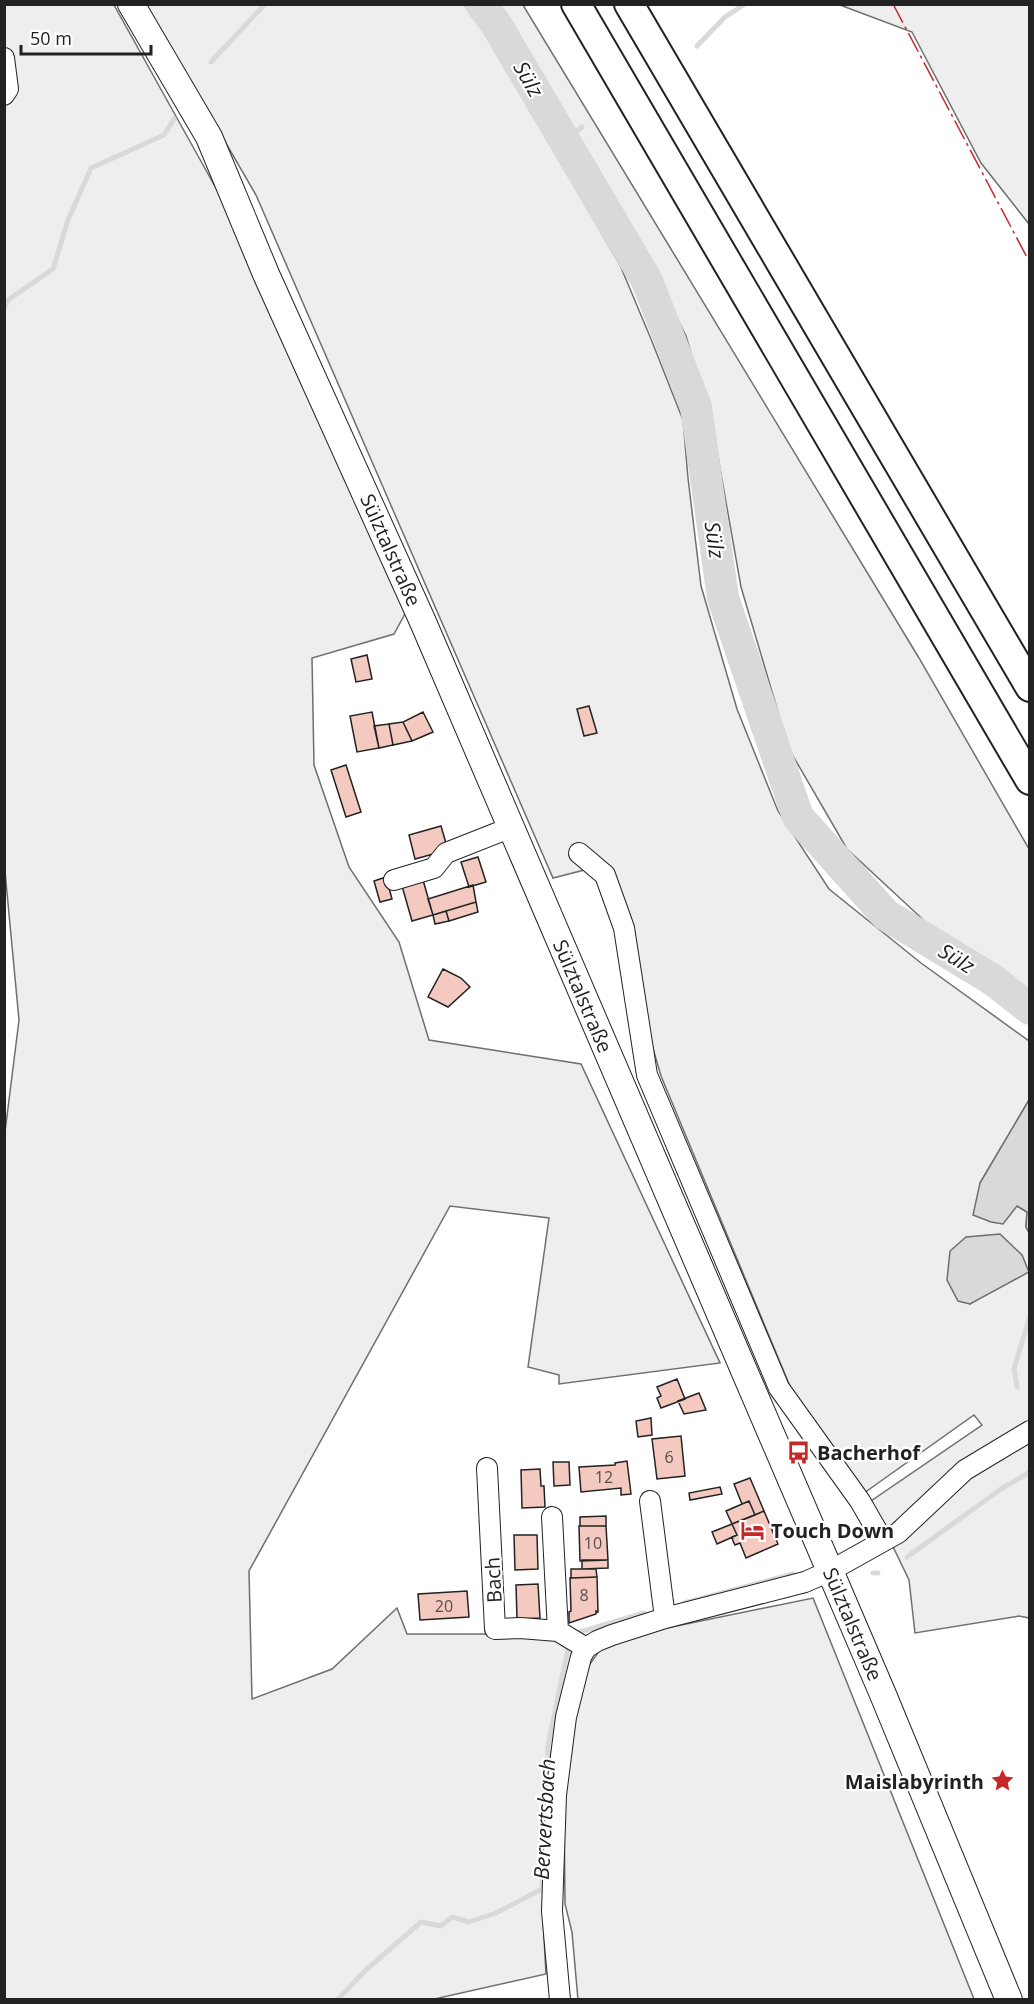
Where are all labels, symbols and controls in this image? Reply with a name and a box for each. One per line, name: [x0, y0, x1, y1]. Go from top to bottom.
scale bar: [21, 18, 152, 56]
text: 50 m: [30, 26, 72, 50]
water label: Sülz: [508, 56, 551, 103]
street label: Sülztalstraße: [354, 489, 428, 611]
water label: Sülz: [699, 520, 732, 561]
street label: Sülztalstraße: [547, 935, 619, 1057]
water label: Sülz: [934, 936, 981, 980]
bus stop icon: Bacherhof: [786, 1439, 812, 1465]
place label: Bacherhof: [817, 1439, 921, 1466]
house number: 6: [664, 1446, 674, 1468]
house number: 12: [595, 1466, 613, 1488]
hotel icon: Touch Down: [740, 1517, 766, 1543]
place label: Touch Down: [771, 1517, 894, 1544]
house number: 10: [584, 1532, 602, 1554]
street label: Bach: [478, 1556, 508, 1604]
street label: Sülztalstraße: [817, 1563, 889, 1685]
house number: 8: [579, 1584, 589, 1606]
house number: 20: [435, 1595, 453, 1617]
water label: Bervertsbach: [527, 1758, 561, 1880]
place label: Maislabyrinth: [845, 1768, 984, 1795]
place icon: Maislabyrinth: [989, 1768, 1015, 1794]

